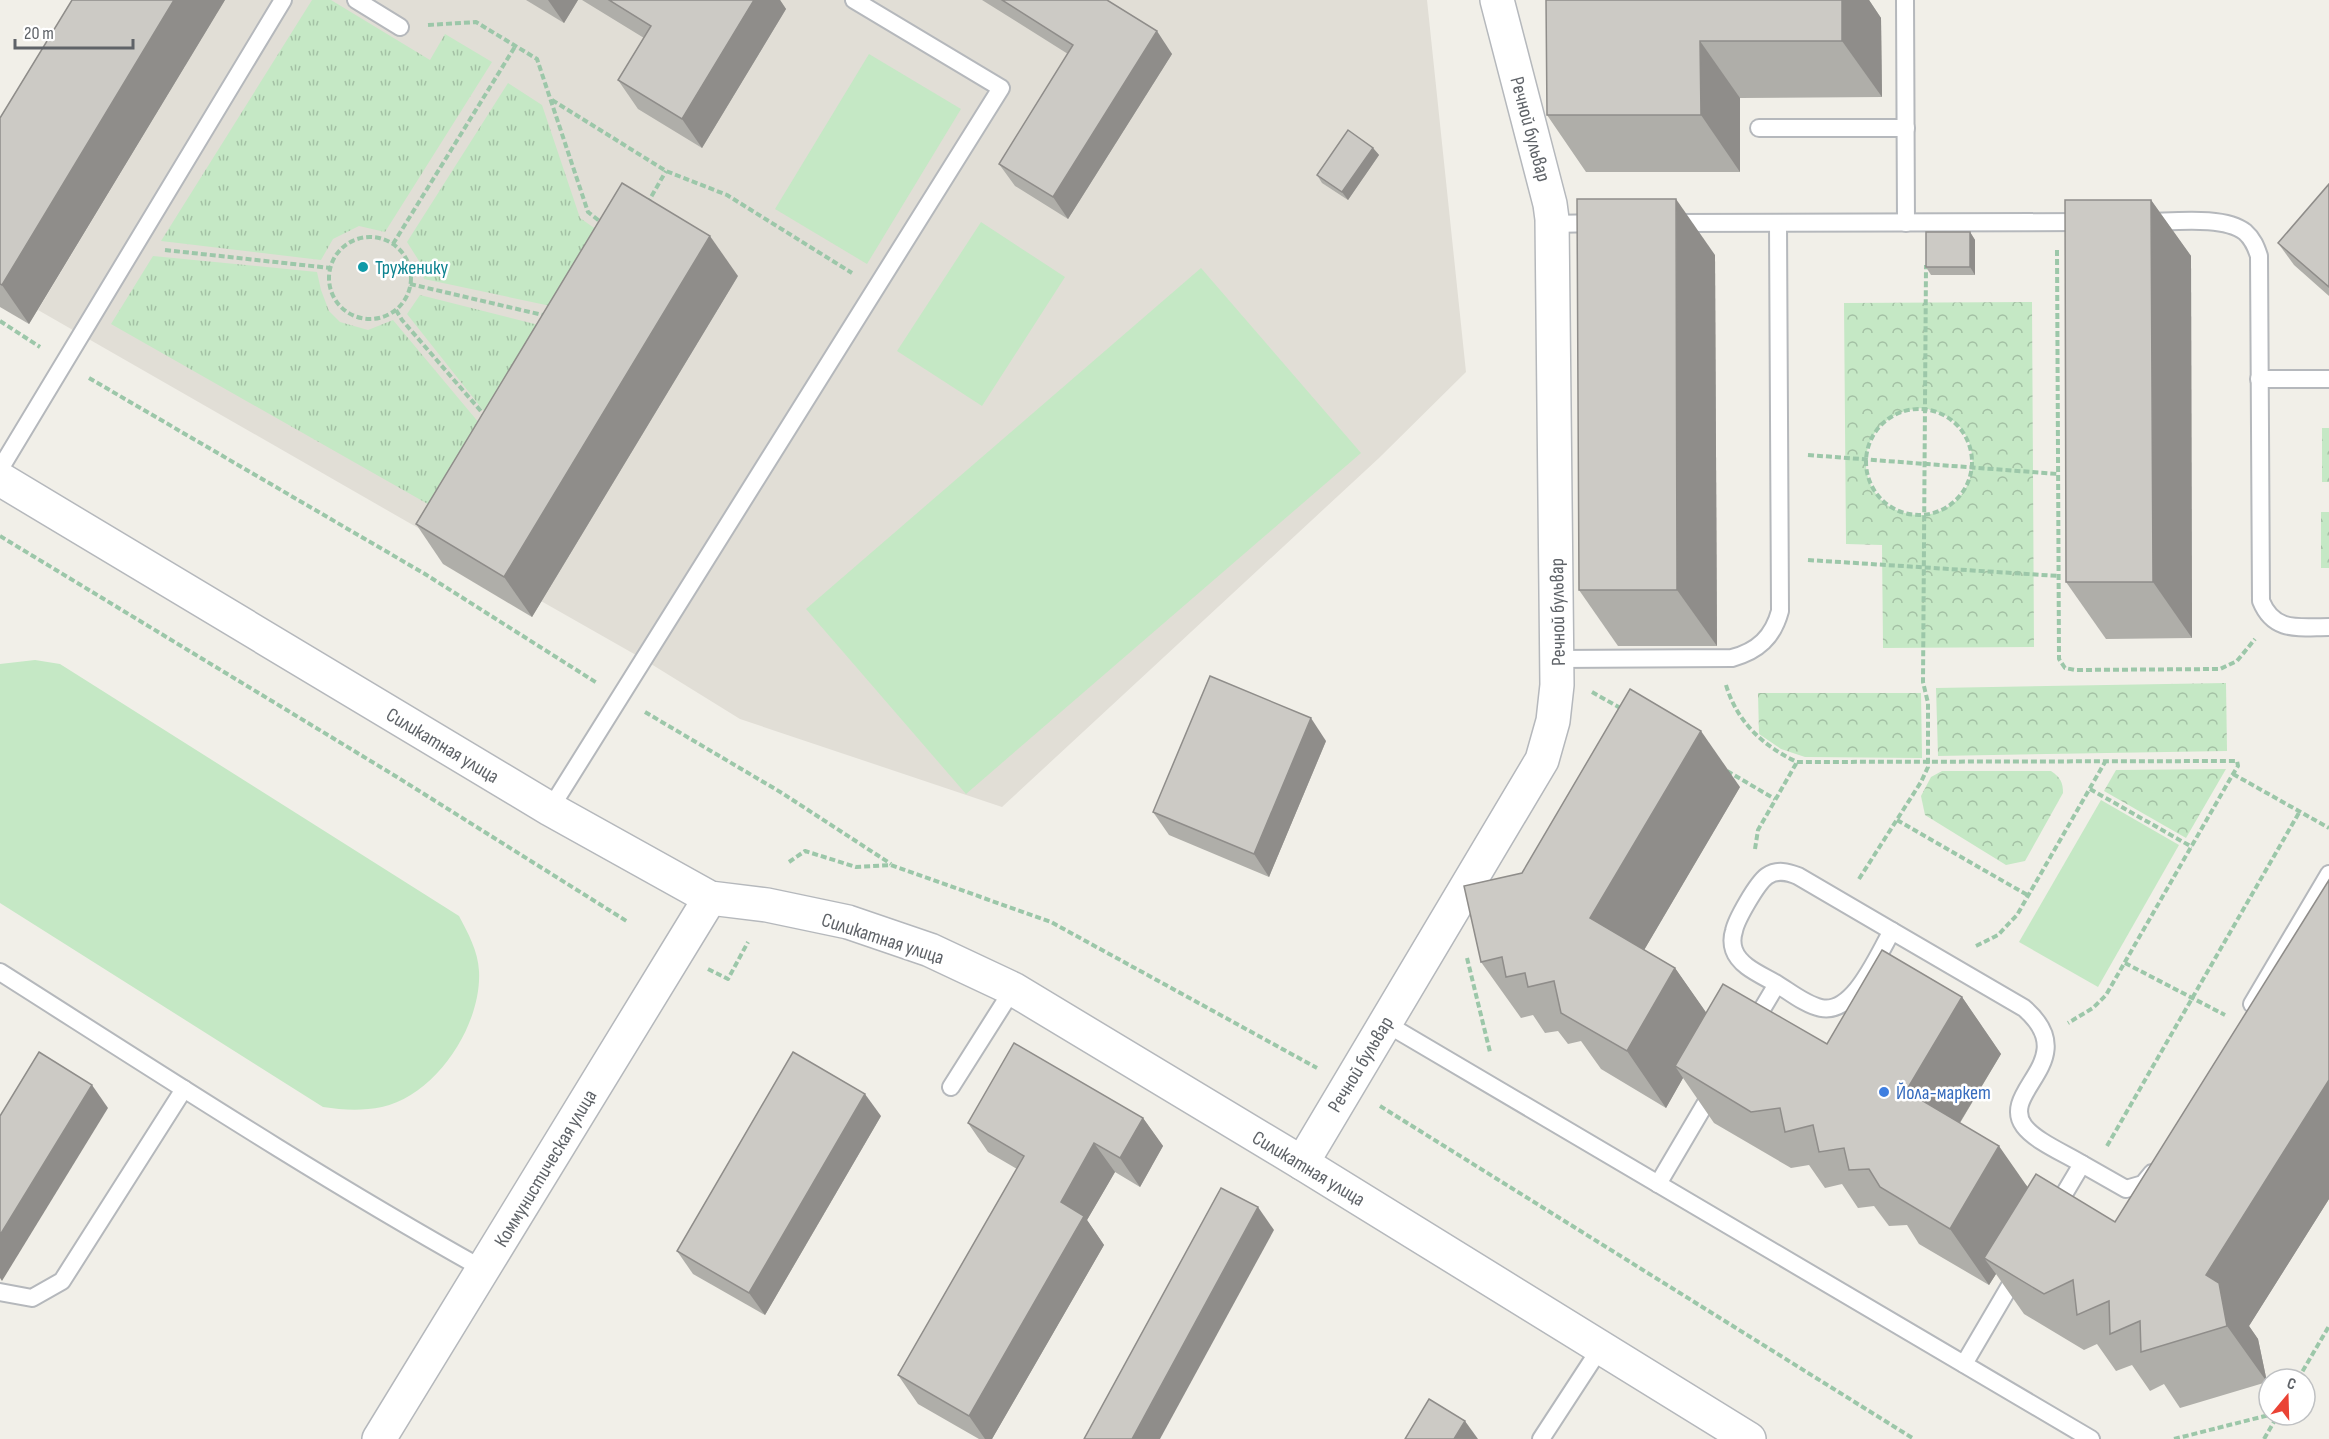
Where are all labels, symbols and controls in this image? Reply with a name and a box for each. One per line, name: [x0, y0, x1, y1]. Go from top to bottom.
scale bar: [15, 12, 134, 50]
text: 20 m: [24, 23, 54, 44]
street label: Речной бульвар: [1505, 74, 1556, 184]
place label: Труженику: [375, 256, 448, 280]
marker: Труженику: [356, 260, 370, 274]
street label: Речной бульвар: [1545, 558, 1571, 666]
street label: Силикатная улица: [382, 703, 503, 789]
street label: Силикатная улица: [818, 908, 947, 970]
street label: Речной бульвар: [1323, 1012, 1399, 1117]
place label: Йола-маркет: [1896, 1081, 1991, 1105]
street label: Коммунистическая улица: [489, 1085, 602, 1252]
marker: Йола-маркет: [1877, 1085, 1891, 1099]
street label: Силикатная улица: [1248, 1126, 1369, 1212]
north arrow: [2257, 1367, 2317, 1427]
text: С: [2284, 1374, 2298, 1395]

